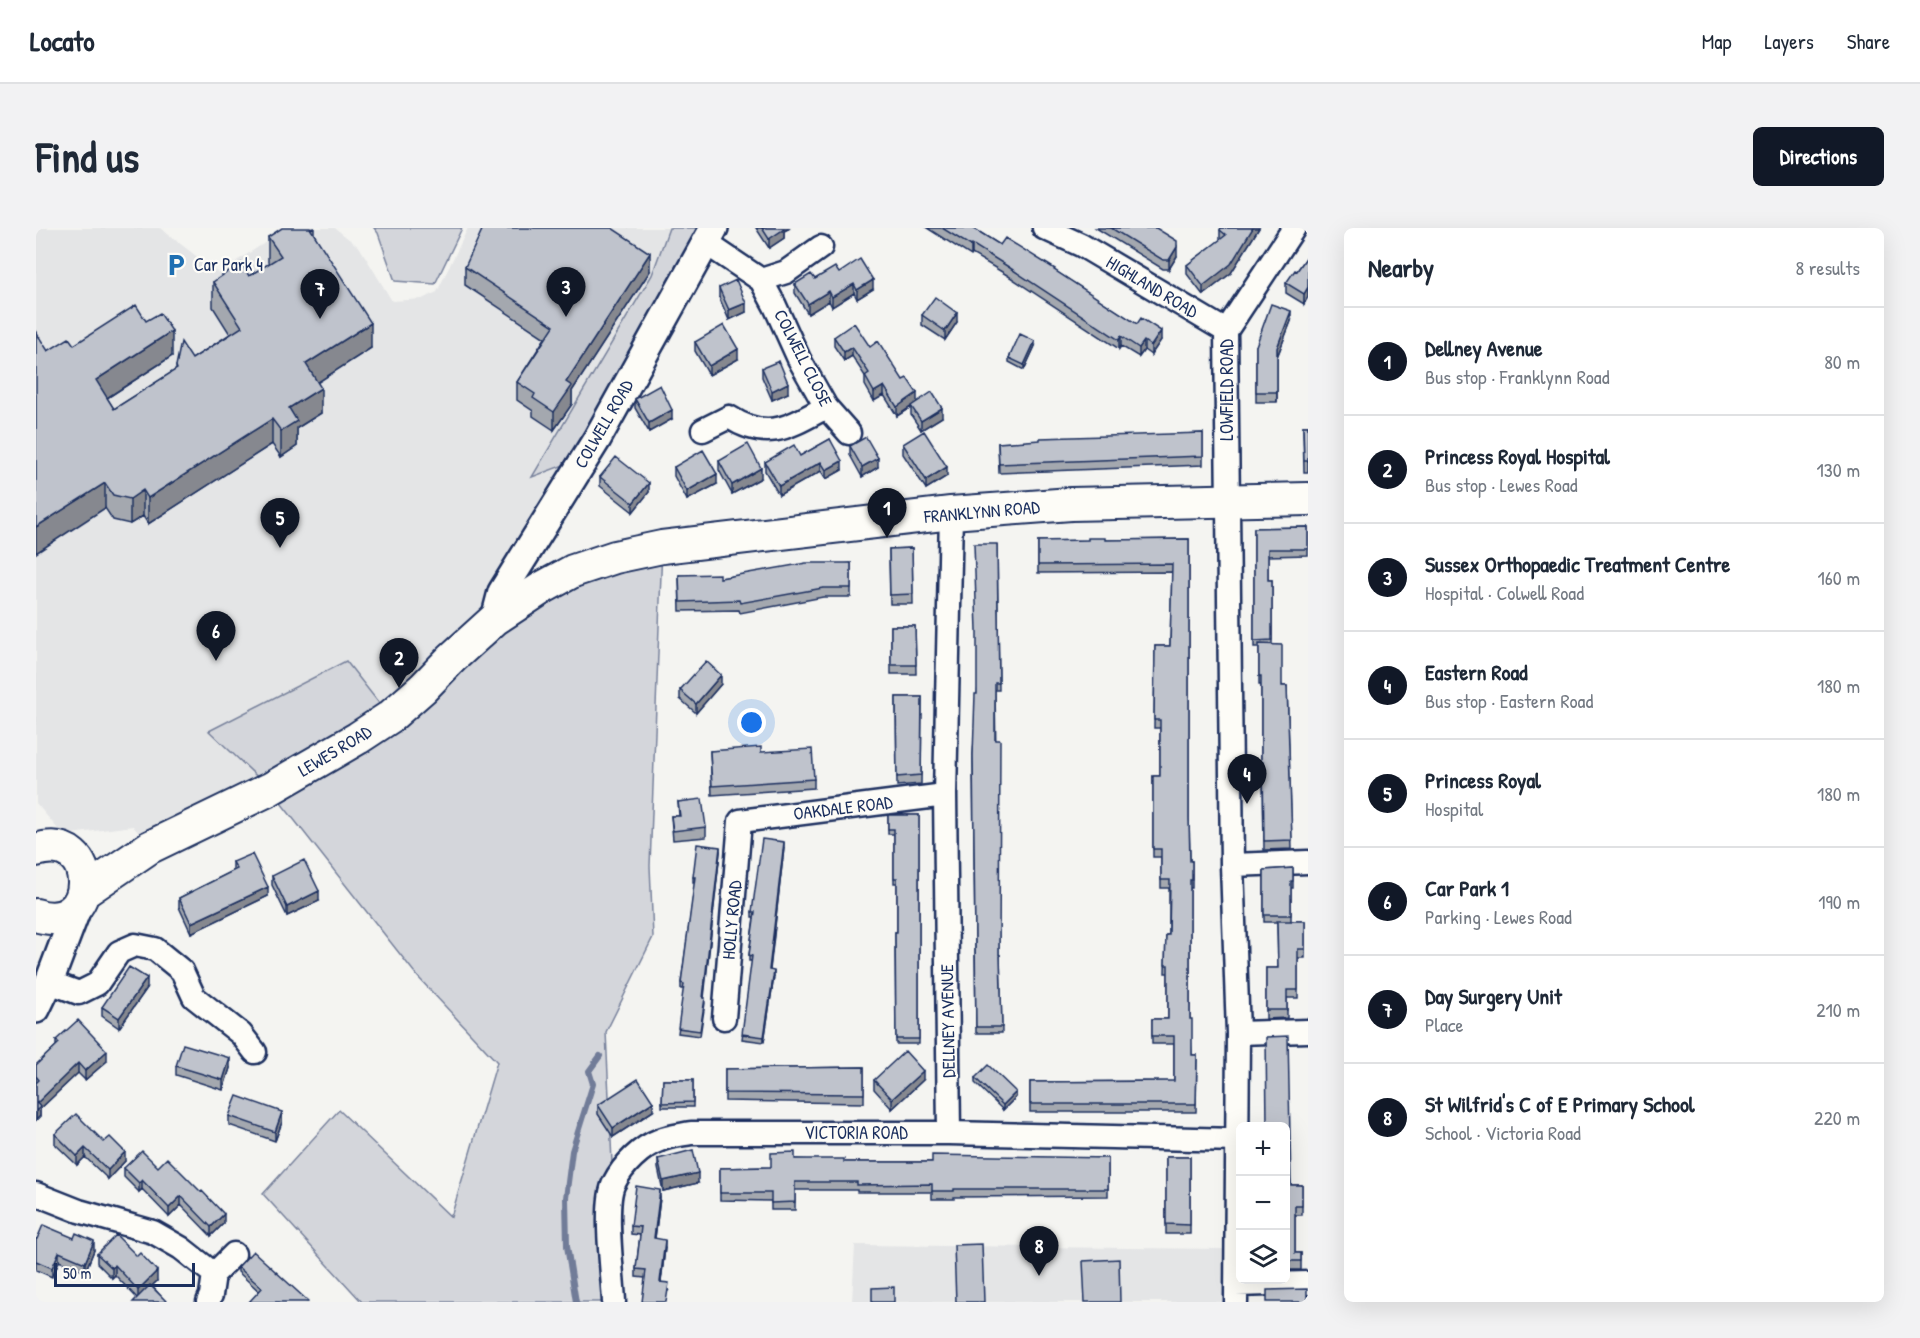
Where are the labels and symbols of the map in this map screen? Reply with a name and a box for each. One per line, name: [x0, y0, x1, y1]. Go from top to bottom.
street label: HIGHLAND ROAD: [1102, 249, 1203, 324]
parking icon: Car Park 4: [163, 252, 189, 278]
place label: Car Park 4: [194, 252, 263, 277]
pin: 3: [546, 268, 586, 317]
pin: 7: [300, 270, 340, 319]
street label: COLWELL CLOSE: [768, 305, 839, 411]
street label: LOWFIELD ROAD: [1214, 339, 1239, 441]
street label: COLWELL ROAD: [568, 374, 639, 473]
pin: 1: [868, 488, 906, 538]
street label: FRANKLYNN ROAD: [922, 494, 1041, 529]
pin: 5: [260, 498, 300, 548]
pin: 6: [196, 612, 236, 661]
pin: 2: [380, 638, 418, 688]
your location: [737, 708, 766, 737]
street label: LEWES ROAD: [293, 719, 377, 782]
pin: 4: [1228, 754, 1266, 804]
street label: OAKDALE ROAD: [792, 789, 894, 826]
street label: HOLLY ROAD: [716, 879, 747, 961]
street label: DELLNEY AVENUE: [934, 964, 961, 1078]
street label: VICTORIA ROAD: [804, 1120, 908, 1145]
pin: 8: [1020, 1226, 1058, 1276]
scale bar: [54, 1260, 195, 1288]

